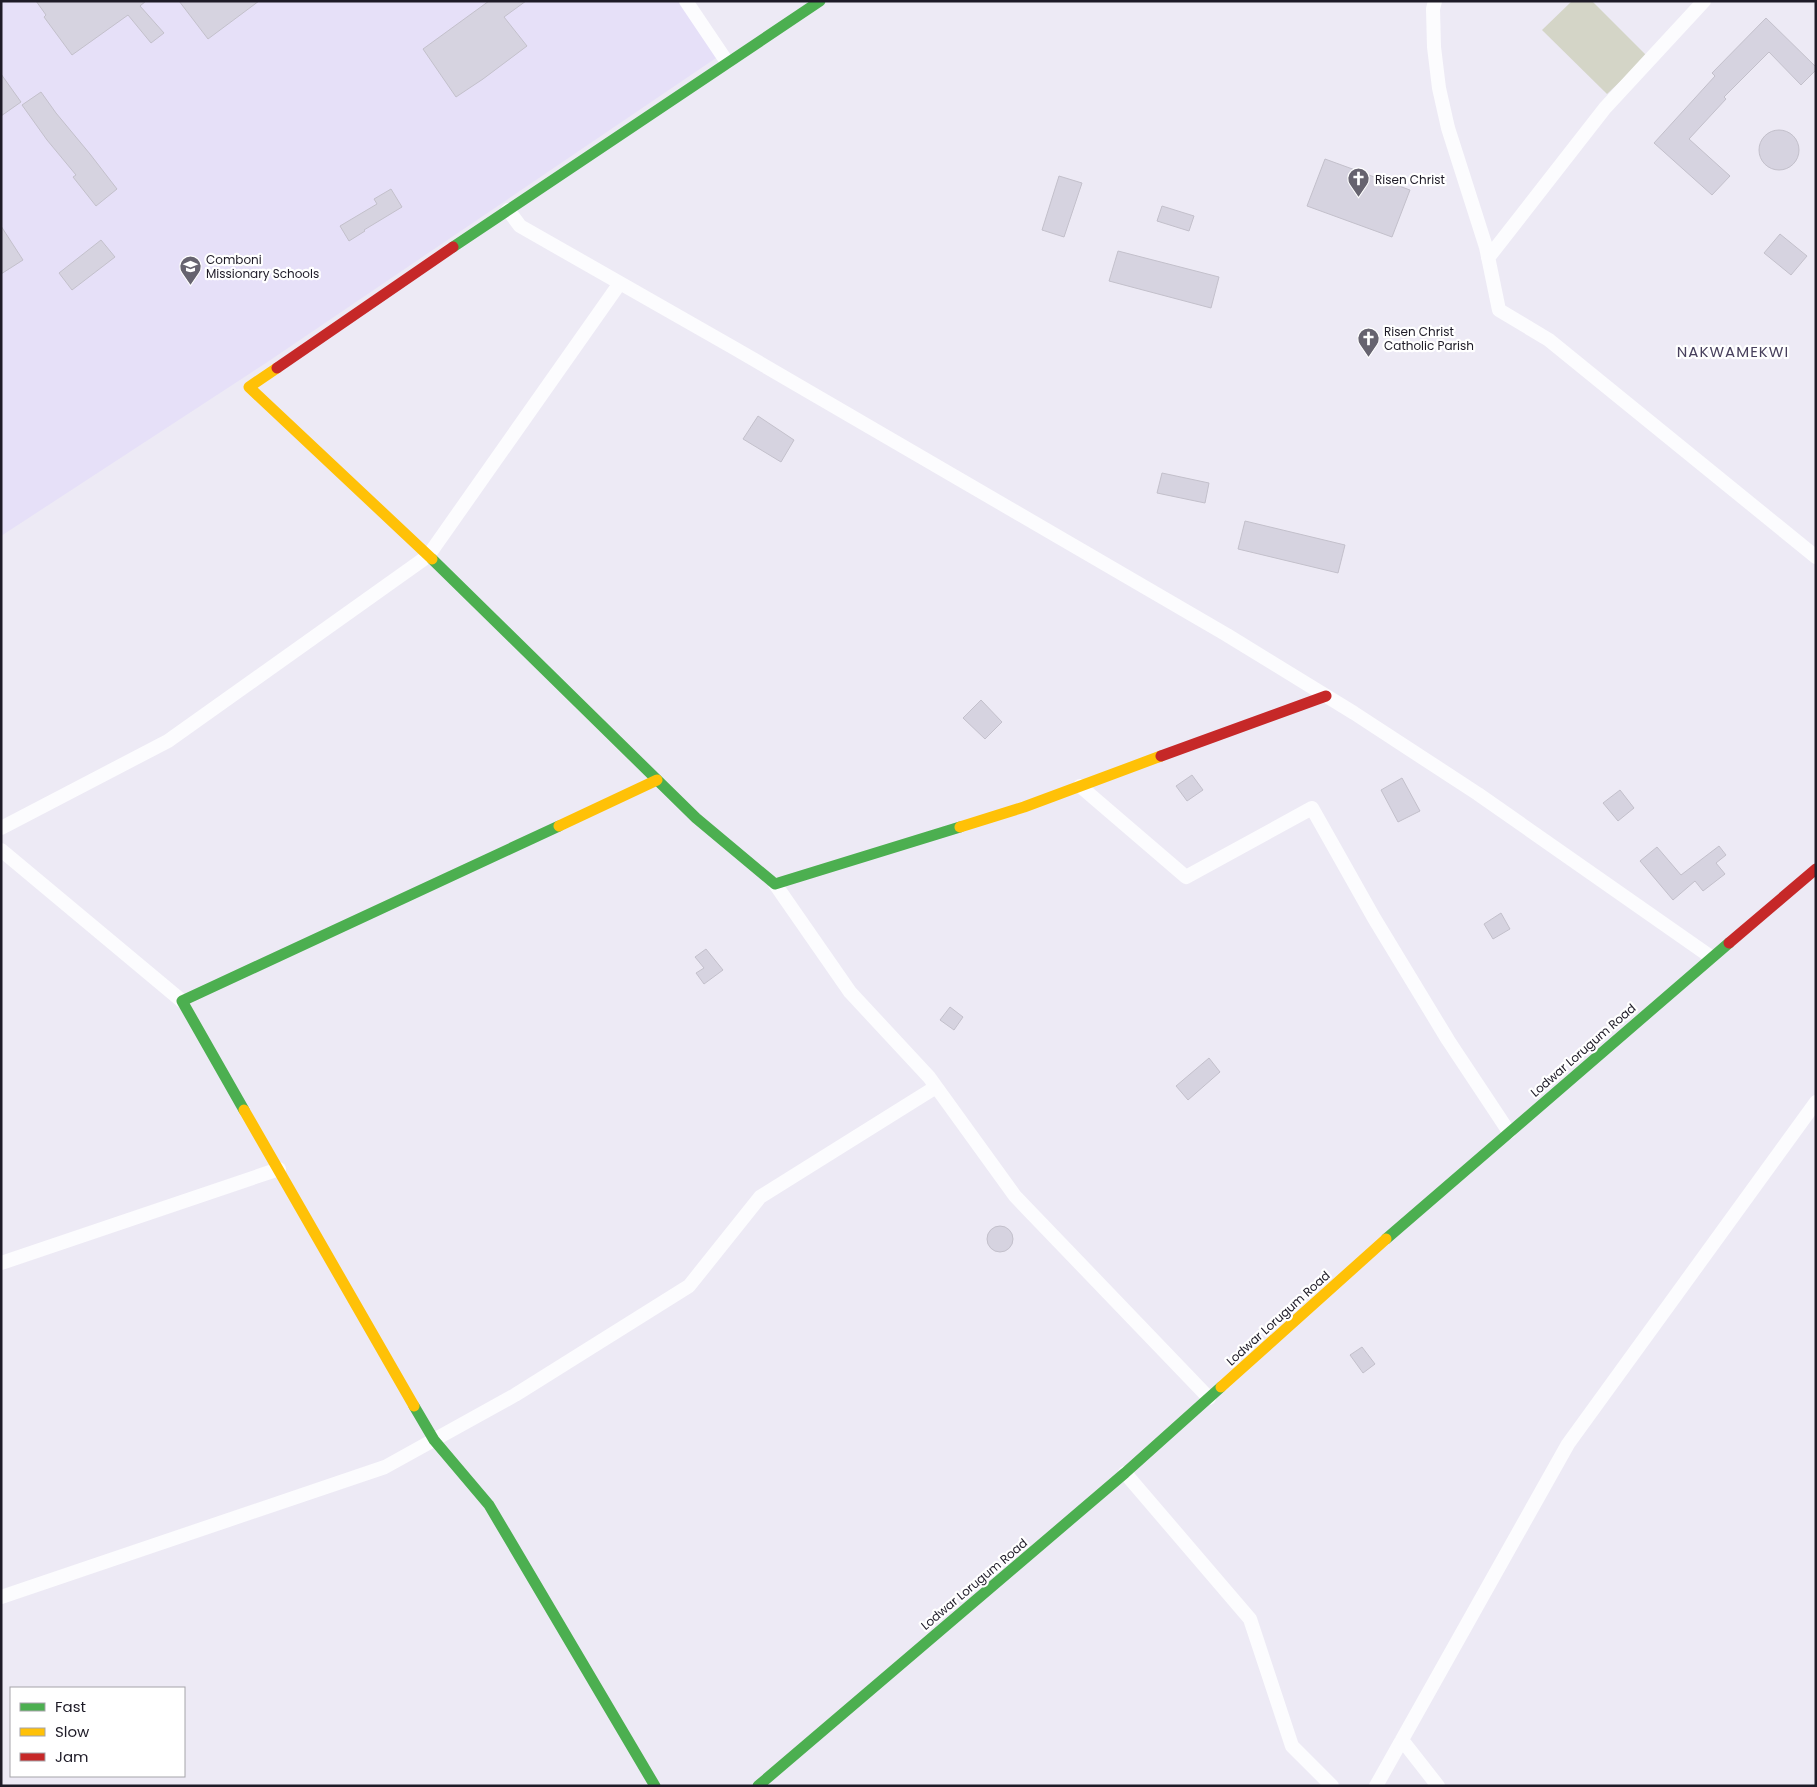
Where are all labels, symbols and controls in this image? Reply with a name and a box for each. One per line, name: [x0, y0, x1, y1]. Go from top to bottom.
church icon: Risen Christ: [1347, 167, 1371, 198]
place label: Risen Christ: [1375, 171, 1445, 188]
place label: Comboni Missionary Schools: [206, 251, 319, 282]
school or university icon: Comboni Missionary Schools: [178, 254, 202, 285]
place label: Risen Christ Catholic Parish: [1384, 323, 1474, 354]
church icon: Risen Christ Catholic Parish: [1356, 326, 1380, 357]
district label: NAKWAMEKWI: [1677, 341, 1789, 362]
street label: Lodwar Lorugum Road: [1527, 1000, 1639, 1100]
street label: Lodwar Lorugum Road: [1222, 1267, 1334, 1369]
street label: Lodwar Lorugum Road: [917, 1534, 1031, 1634]
legend: [10, 1687, 185, 1777]
text: Fast: [55, 1696, 86, 1717]
text: Slow: [55, 1721, 90, 1742]
text: Jam: [55, 1746, 89, 1767]

